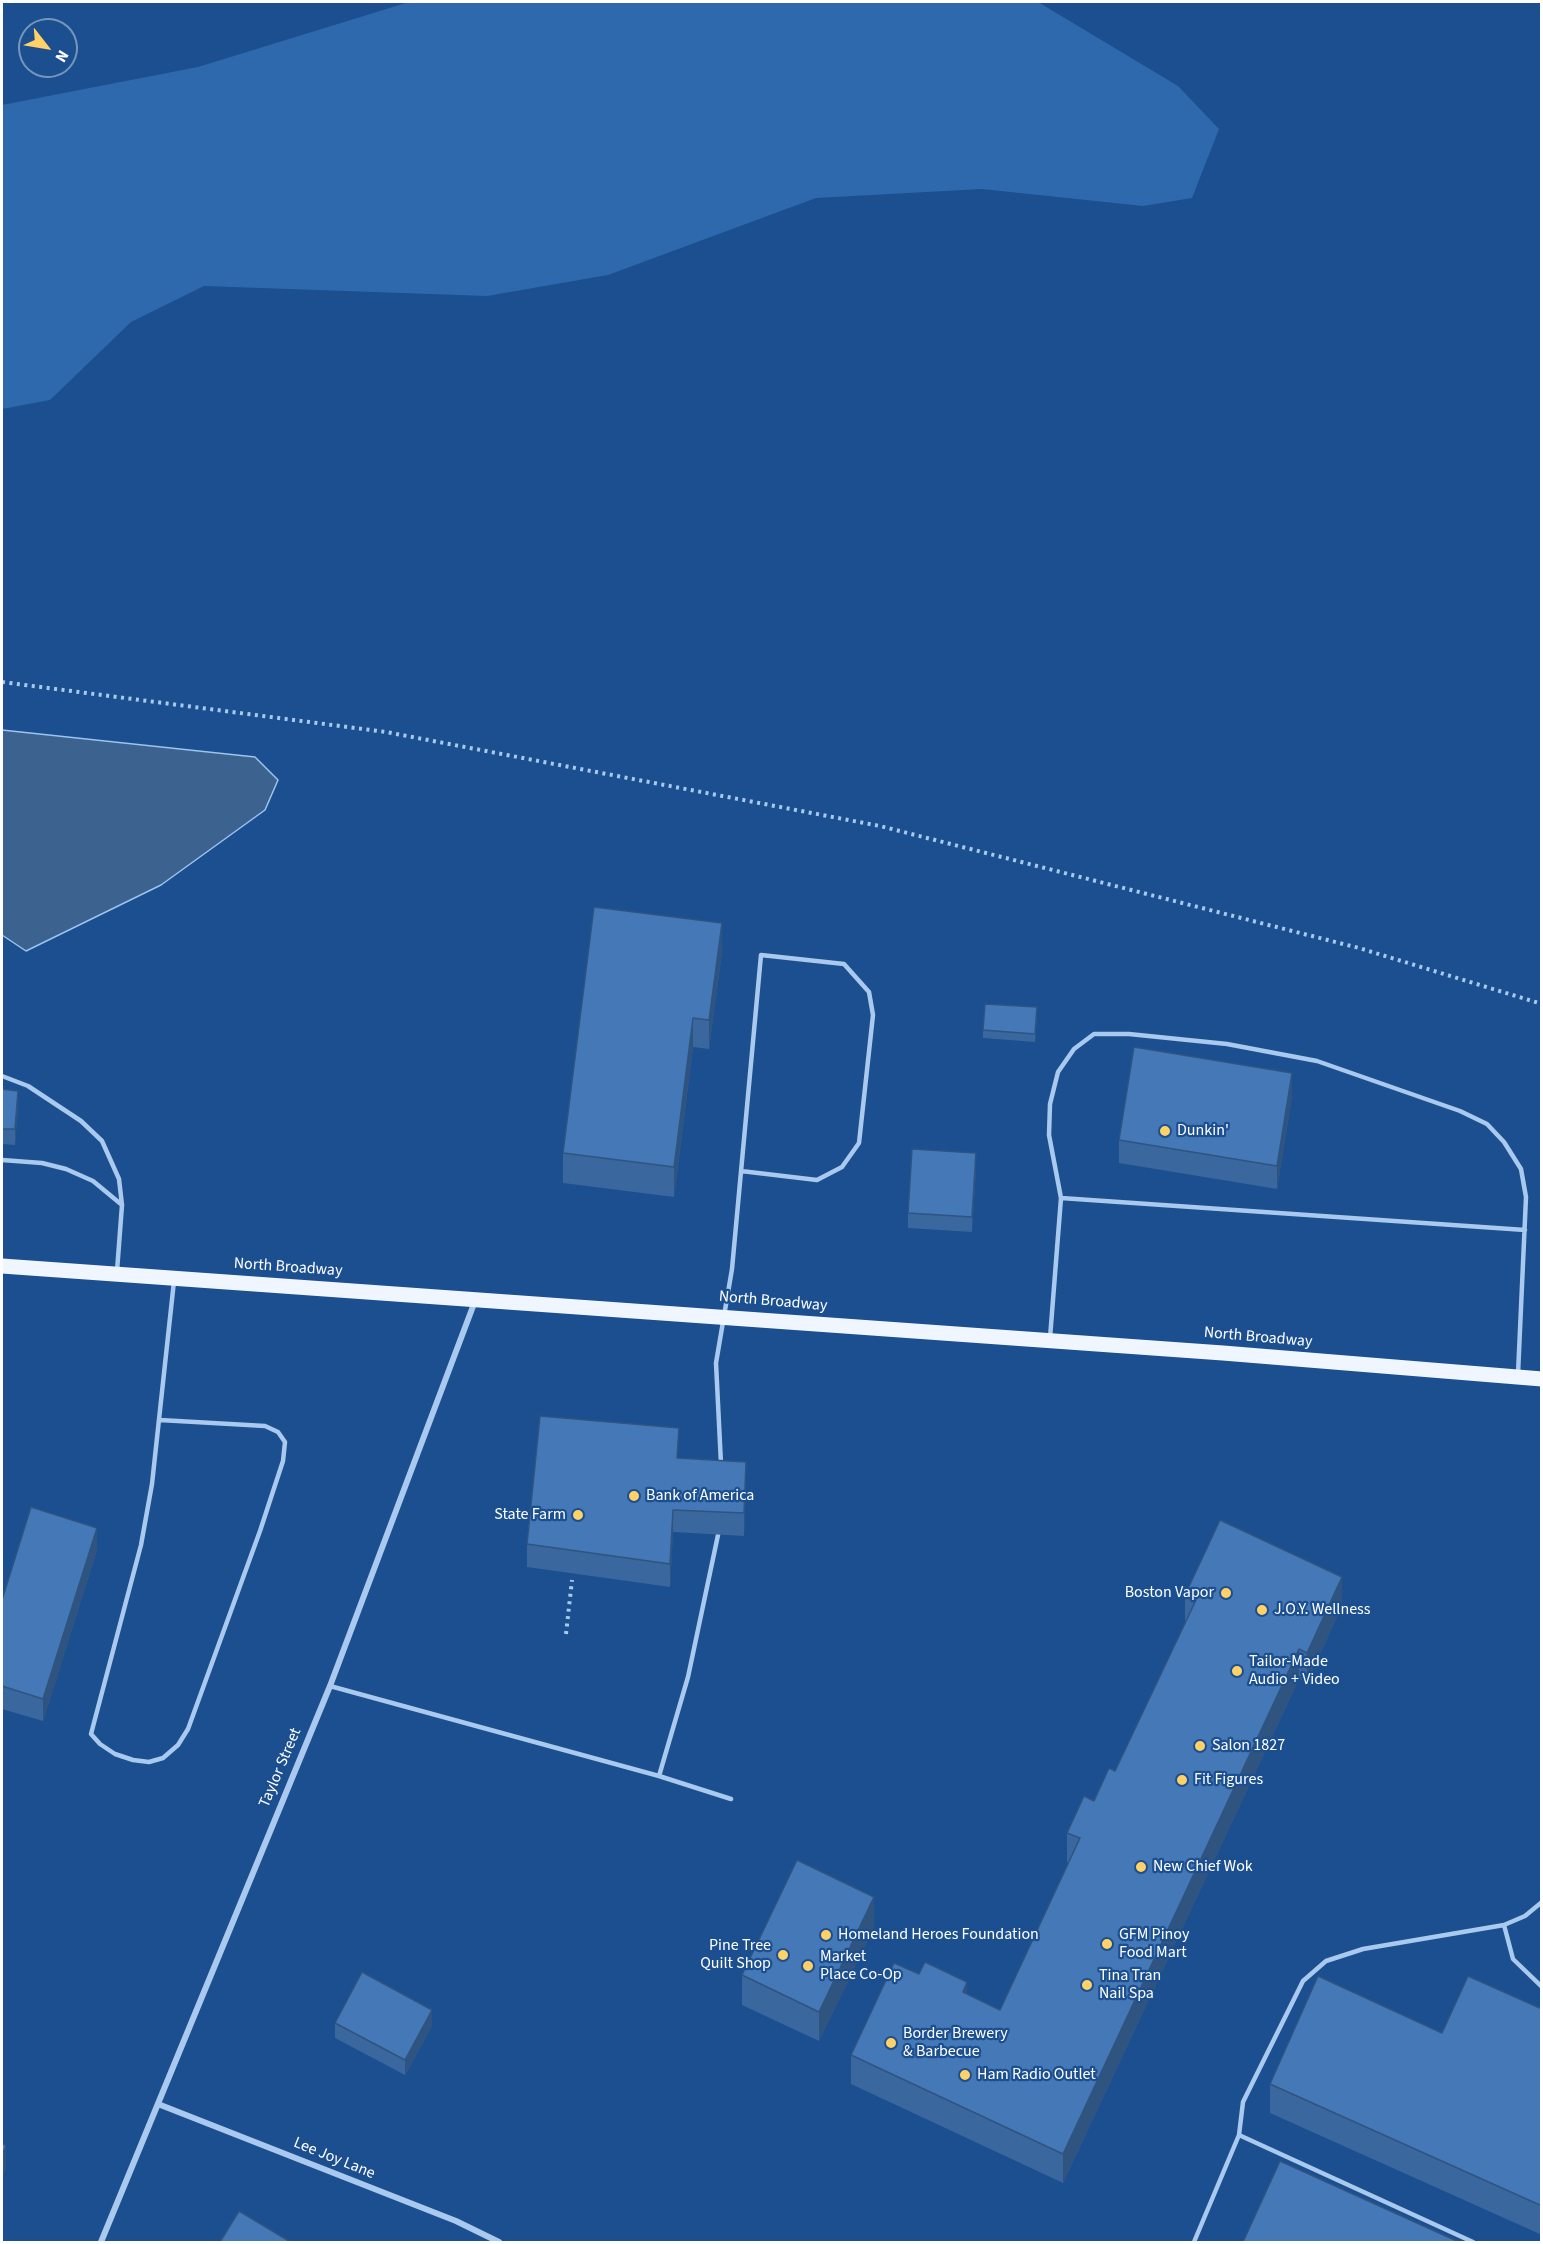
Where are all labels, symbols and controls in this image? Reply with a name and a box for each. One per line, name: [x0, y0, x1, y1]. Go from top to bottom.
north arrow: [18, 18, 78, 78]
text: N: [50, 46, 74, 66]
place label: Dunkin': [1177, 1121, 1229, 1141]
marker: Dunkin': [1158, 1124, 1172, 1138]
street label: North Broadway: [233, 1255, 343, 1281]
street label: North Broadway: [718, 1288, 828, 1316]
street label: North Broadway: [1203, 1324, 1313, 1352]
place label: Bank of America: [646, 1486, 754, 1506]
marker: Bank of America: [627, 1489, 641, 1503]
place label: State Farm: [494, 1505, 566, 1525]
marker: State Farm: [571, 1508, 585, 1522]
place label: Boston Vapor: [1125, 1583, 1214, 1603]
marker: Boston Vapor: [1219, 1586, 1233, 1600]
place label: J.O.Y. Wellness: [1274, 1600, 1371, 1620]
marker: J.O.Y. Wellness: [1255, 1603, 1269, 1617]
place label: Tailor-Made Audio + Video: [1249, 1652, 1340, 1690]
marker: Tailor-Made Audio + Video: [1230, 1664, 1244, 1678]
street label: Taylor Street: [256, 1725, 306, 1811]
place label: Salon 1827: [1212, 1736, 1285, 1756]
marker: Salon 1827: [1193, 1739, 1207, 1753]
place label: Fit Figures: [1194, 1770, 1263, 1790]
marker: Fit Figures: [1175, 1773, 1189, 1787]
place label: New Chief Wok: [1153, 1857, 1253, 1877]
marker: New Chief Wok: [1134, 1860, 1148, 1874]
place label: Homeland Heroes Foundation: [838, 1925, 1039, 1945]
place label: GFM Pinoy Food Mart: [1119, 1925, 1189, 1963]
marker: Homeland Heroes Foundation: [819, 1928, 833, 1942]
place label: Pine Tree Quilt Shop: [700, 1936, 771, 1974]
marker: GFM Pinoy Food Mart: [1100, 1937, 1114, 1951]
place label: Market Place Co-Op: [820, 1947, 902, 1985]
marker: Pine Tree Quilt Shop: [776, 1948, 790, 1962]
marker: Market Place Co-Op: [801, 1959, 815, 1973]
place label: Tina Tran Nail Spa: [1099, 1966, 1161, 2004]
marker: Tina Tran Nail Spa: [1080, 1978, 1094, 1992]
place label: Border Brewery & Barbecue: [903, 2024, 1008, 2062]
marker: Border Brewery & Barbecue: [884, 2036, 898, 2050]
place label: Ham Radio Outlet: [977, 2065, 1096, 2085]
marker: Ham Radio Outlet: [958, 2068, 972, 2082]
street label: Lee Joy Lane: [290, 2134, 378, 2184]

